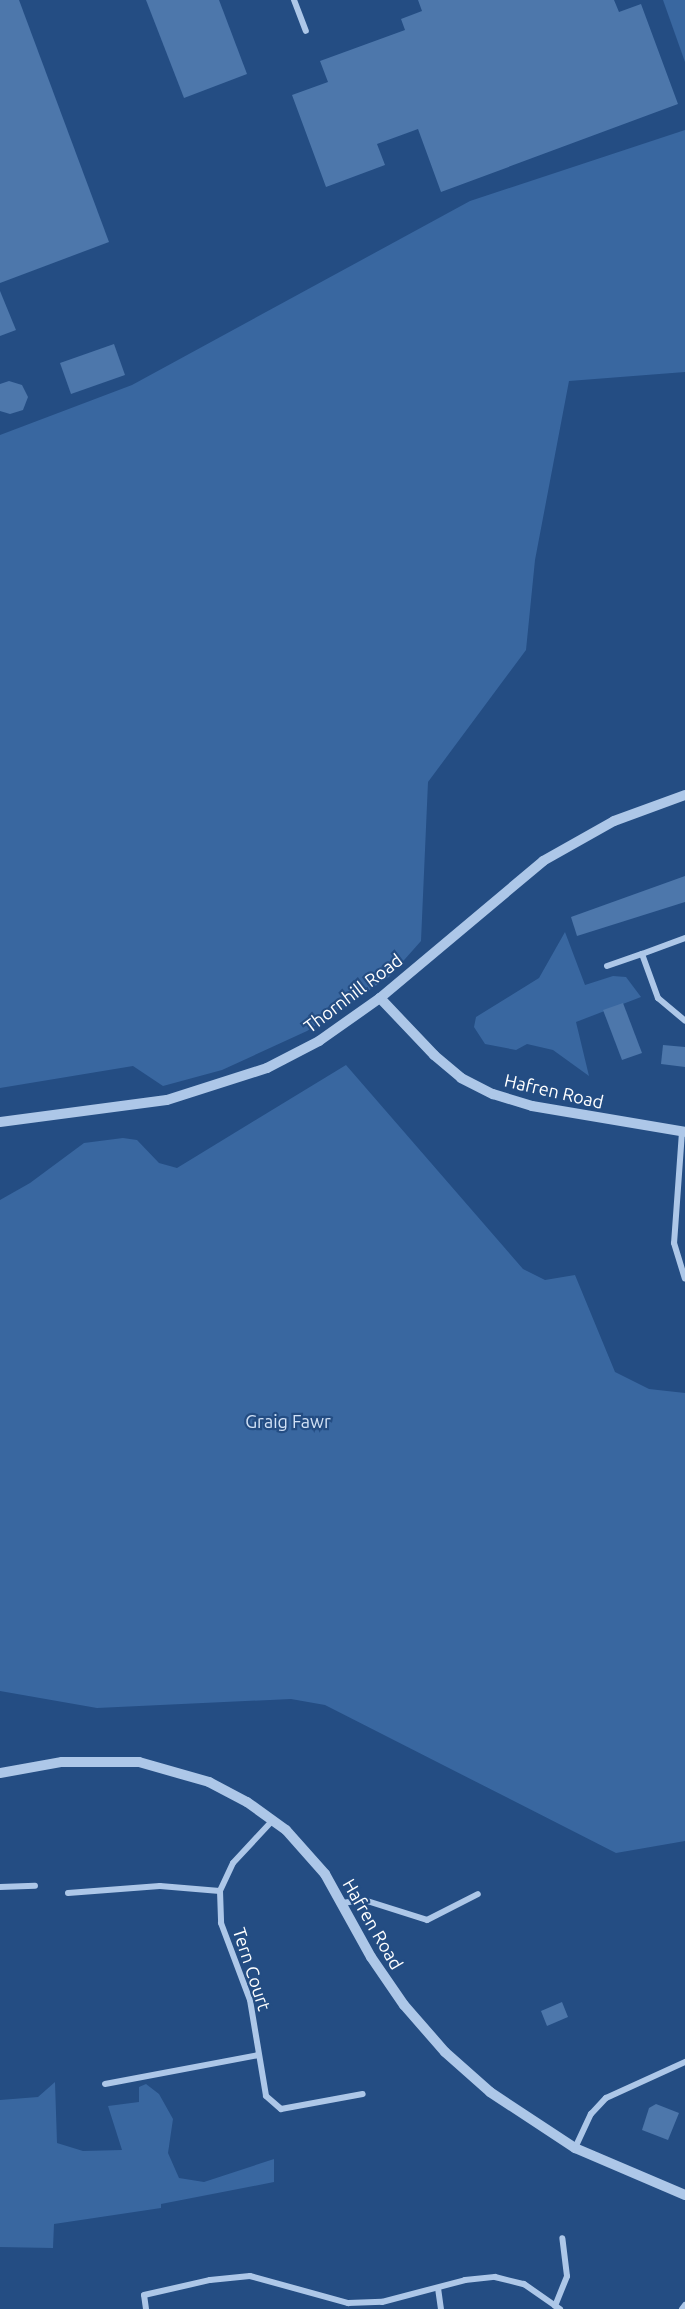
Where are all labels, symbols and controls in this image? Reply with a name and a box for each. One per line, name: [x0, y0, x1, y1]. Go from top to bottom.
street label: Thornhill Road: [300, 949, 406, 1037]
street label: Hafren Road: [502, 1069, 606, 1113]
park label: Graig Fawr: [245, 1410, 331, 1432]
street label: Hafren Road: [338, 1875, 408, 1973]
street label: Tern Court: [228, 1925, 276, 2013]

